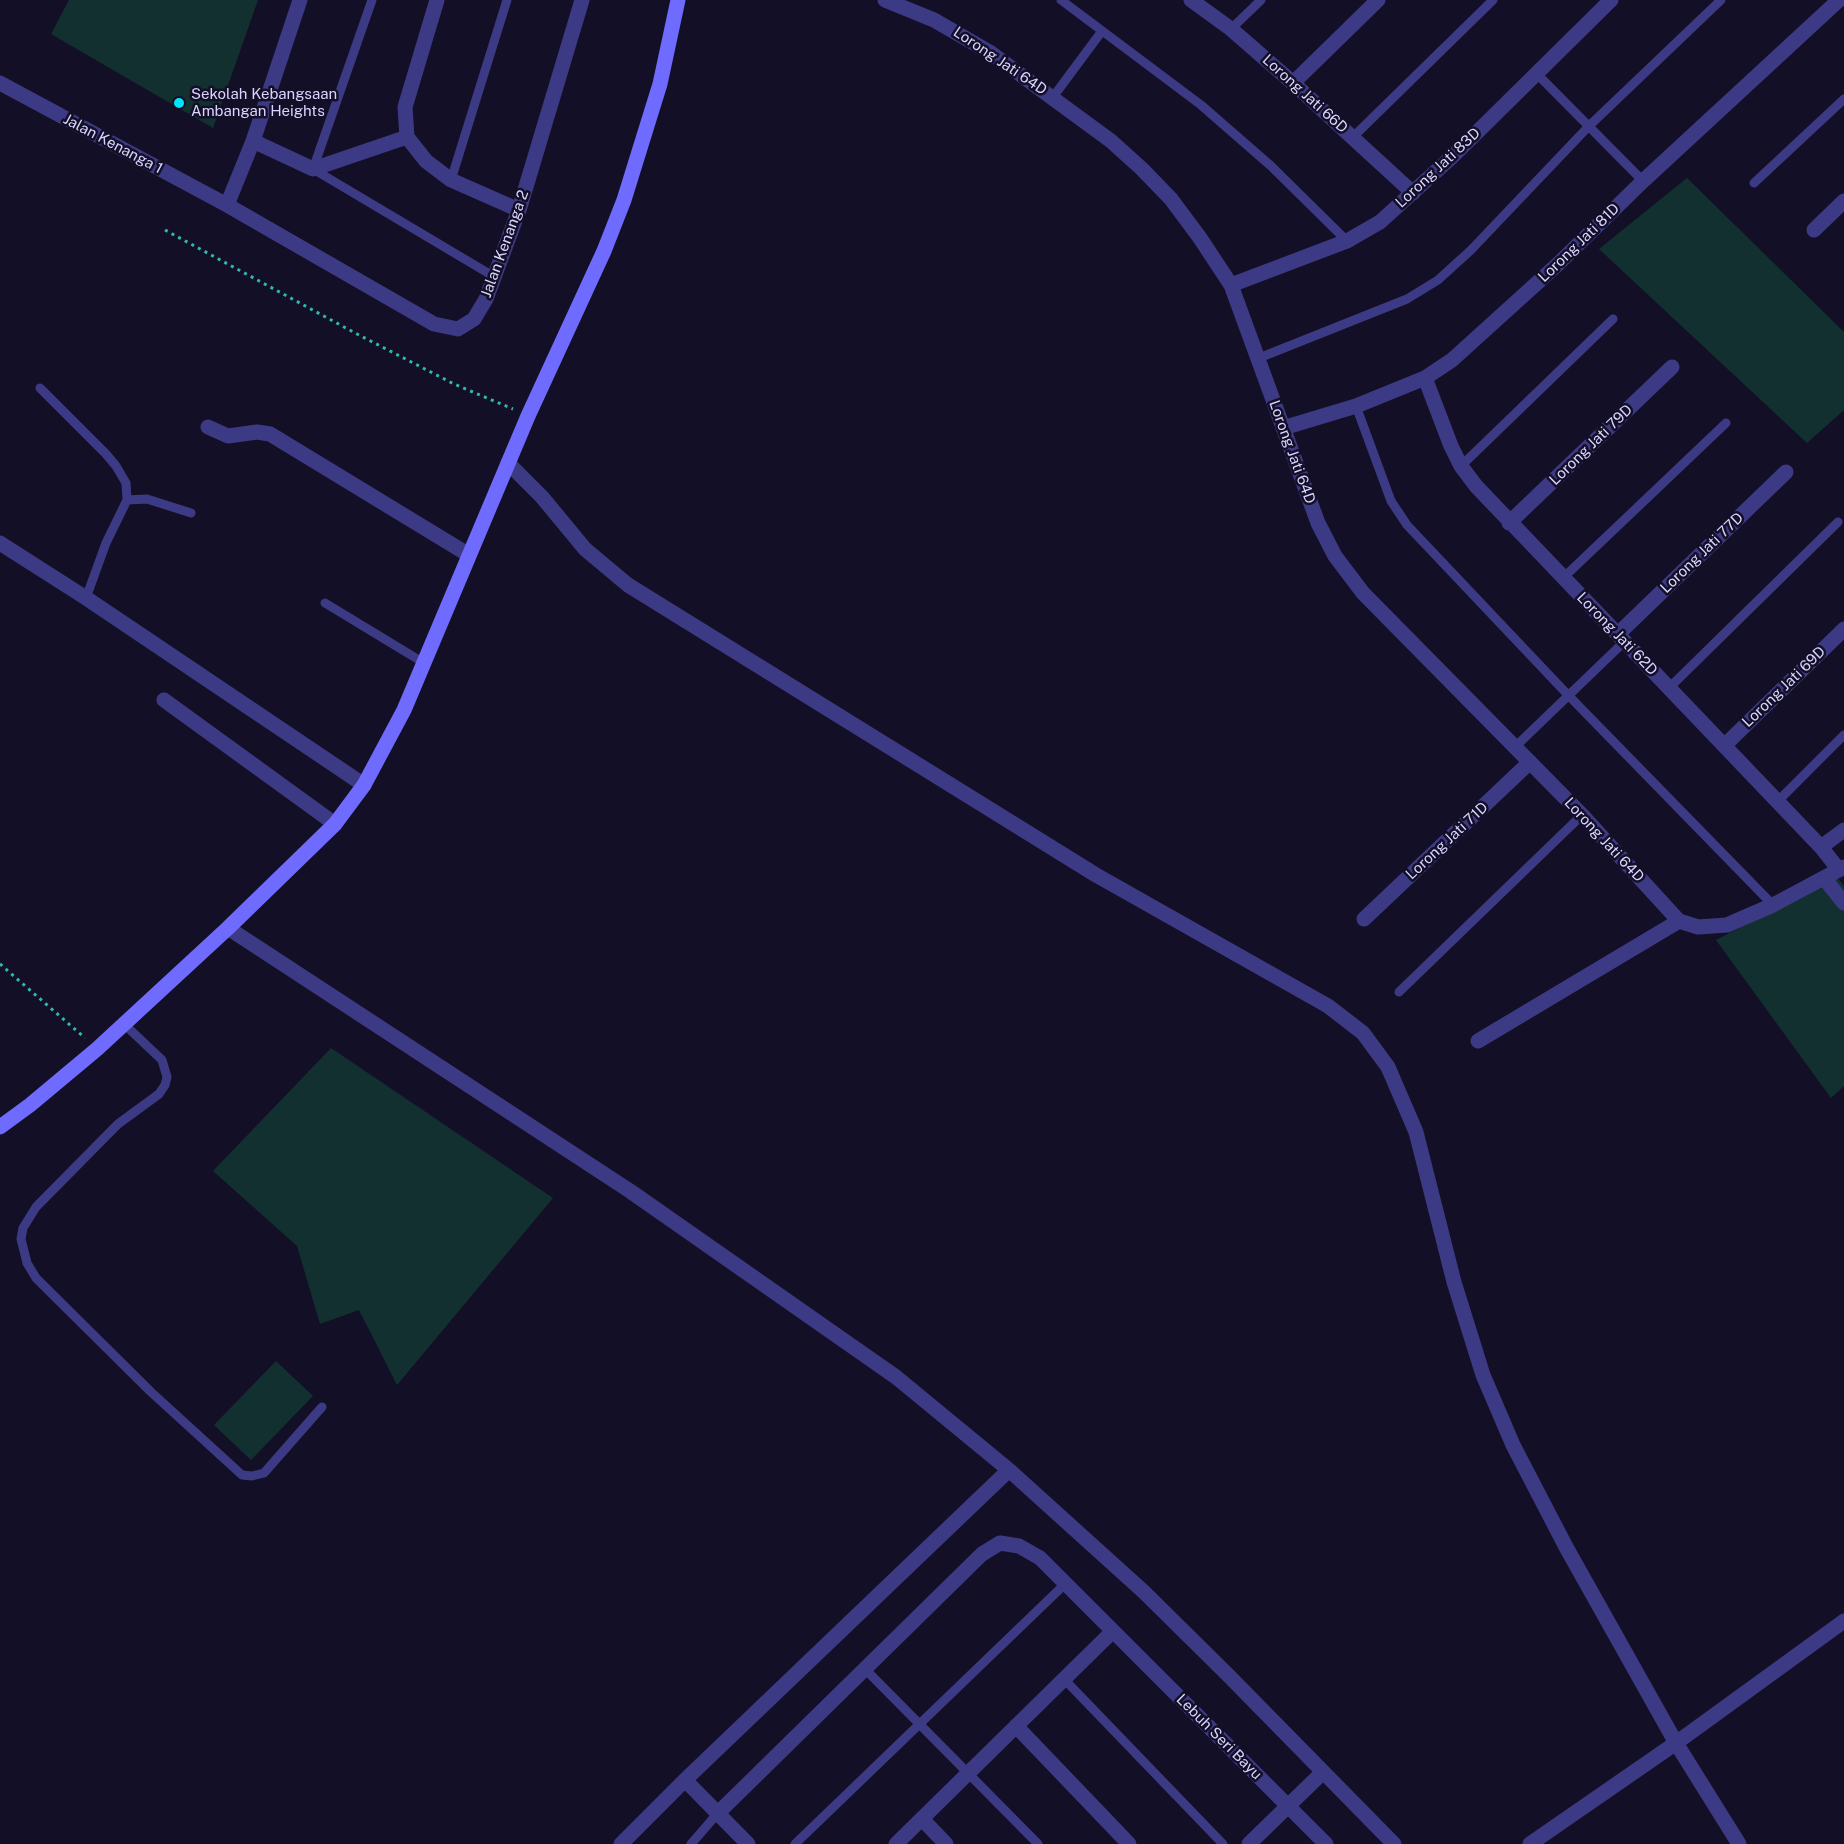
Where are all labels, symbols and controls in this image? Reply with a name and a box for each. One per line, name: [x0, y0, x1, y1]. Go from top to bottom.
street label: Lorong Jati 64D: [950, 23, 1050, 99]
street label: Lorong Jati 66D: [1259, 51, 1351, 137]
place label: Sekolah Kebangsaan Ambangan Heights: [191, 85, 337, 120]
marker: Sekolah Kebangsaan Ambangan Heights: [172, 96, 186, 110]
street label: Jalan Kenanga 1: [60, 110, 166, 178]
street label: Lorong Jati 83D: [1392, 124, 1484, 212]
street label: Jalan Kenanga 2: [477, 188, 533, 300]
street label: Lorong Jati 81D: [1535, 200, 1623, 286]
street label: Lorong Jati 64D: [1265, 398, 1319, 506]
street label: Lorong Jati 79D: [1546, 401, 1636, 489]
street label: Lorong Jati 77D: [1657, 509, 1747, 597]
street label: Lorong Jati 62D: [1573, 589, 1661, 679]
street label: Lorong Jati 69D: [1739, 643, 1829, 731]
street label: Lorong Jati 64D: [1560, 794, 1648, 886]
street label: Lorong Jati 71D: [1402, 798, 1492, 884]
street label: Lebuh Seri Bayu: [1173, 1691, 1265, 1783]

